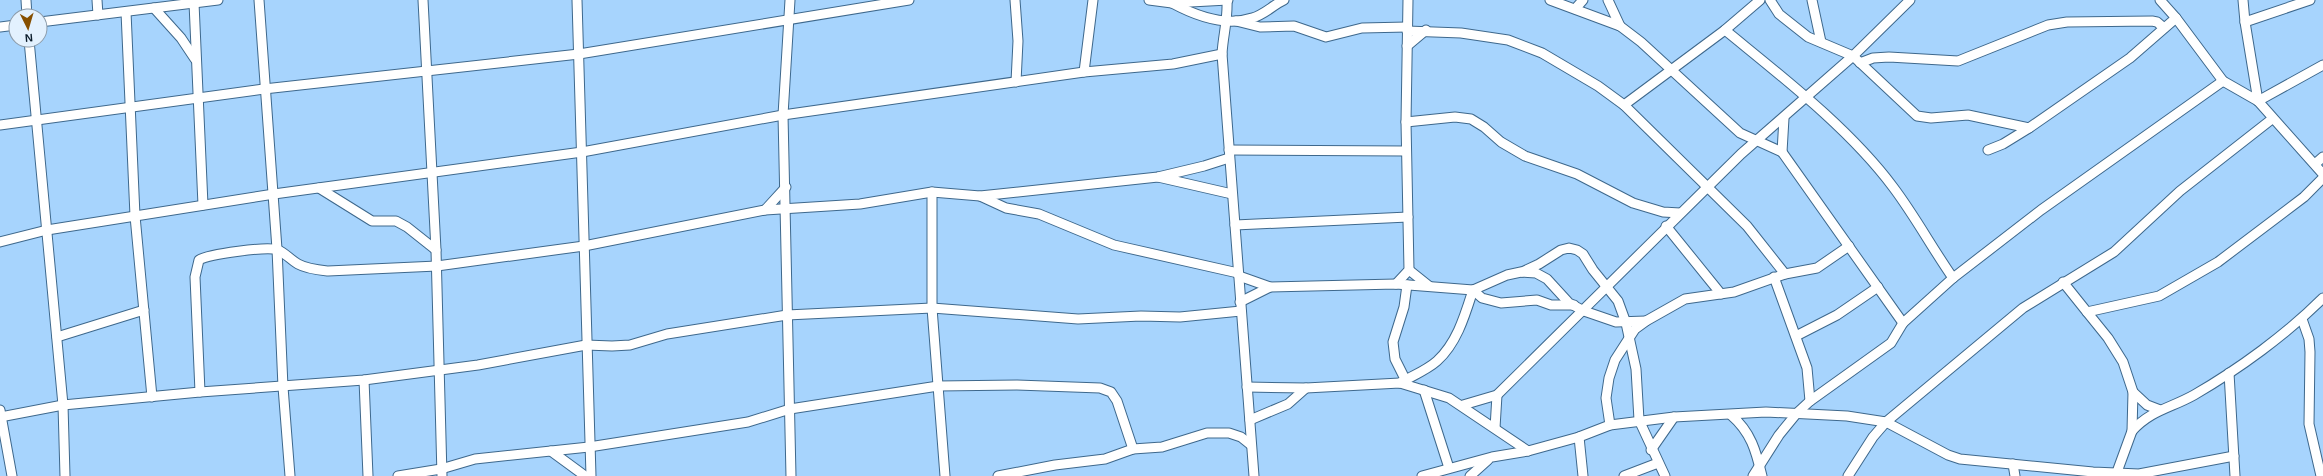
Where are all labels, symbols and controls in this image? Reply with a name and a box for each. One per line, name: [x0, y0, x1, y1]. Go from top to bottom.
north arrow: [8, 8, 48, 48]
text: N: [24, 32, 33, 44]

